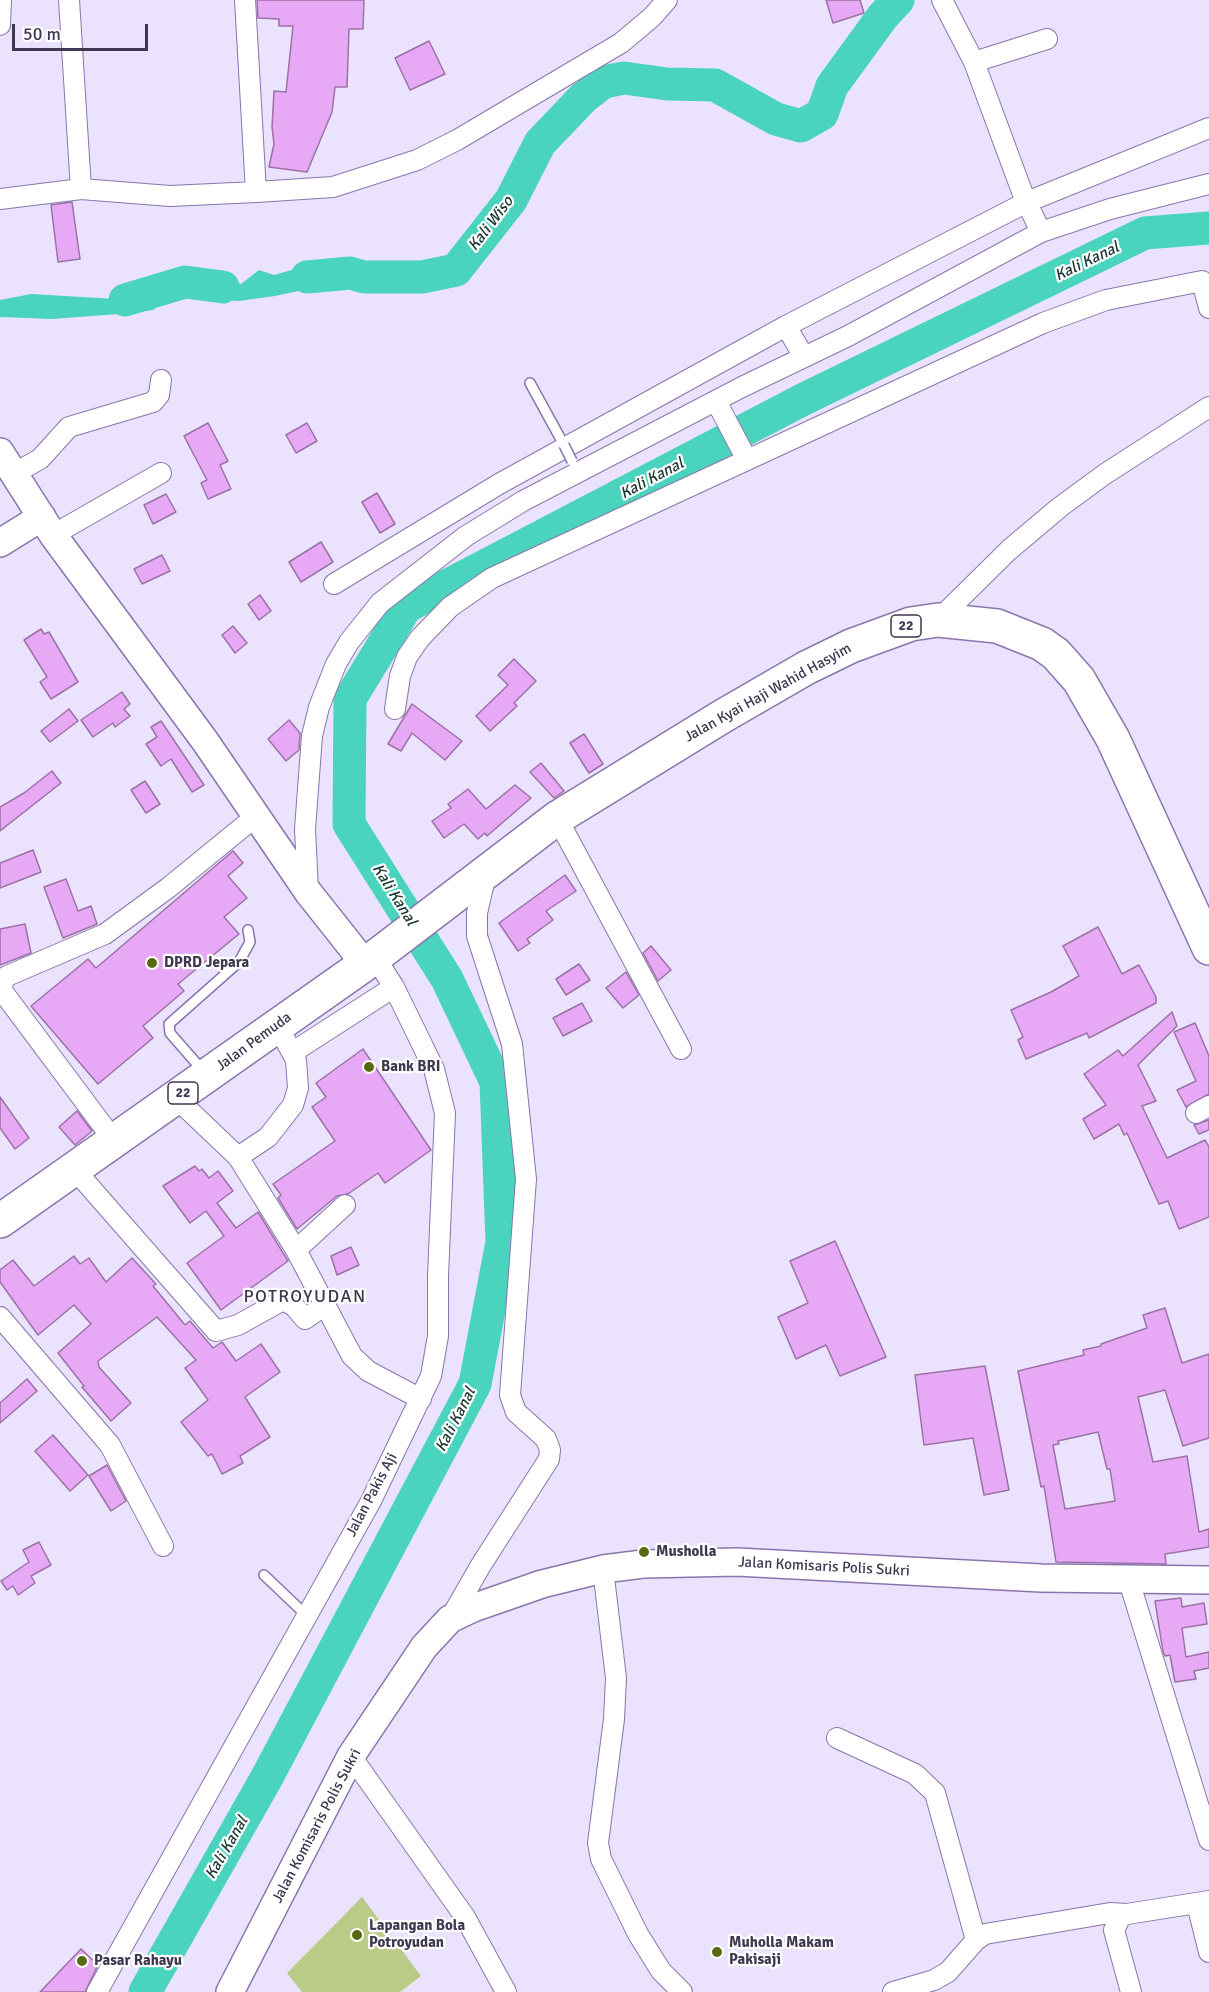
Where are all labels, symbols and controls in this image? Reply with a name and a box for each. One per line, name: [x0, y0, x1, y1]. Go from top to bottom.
scale bar: [15, 12, 152, 50]
text: 50 m: [23, 23, 61, 45]
water label: Kali Wiso: [464, 193, 518, 255]
water label: Kali Kanal: [1052, 238, 1122, 286]
water label: Kali Kanal: [617, 454, 687, 504]
road number: 22: [891, 615, 921, 637]
street label: Jalan Kyai Haji Wahid Hasyim: [681, 640, 855, 746]
water label: Kali Kanal: [367, 861, 421, 929]
place label: DPRD Jepara: [164, 954, 249, 972]
marker: DPRD Jepara: [145, 956, 159, 970]
street label: Jalan Pemuda: [213, 1009, 295, 1075]
place label: Bank BRI: [381, 1058, 440, 1076]
marker: Bank BRI: [362, 1060, 376, 1074]
road number: 22: [168, 1082, 198, 1104]
district label: POTROYUDAN: [243, 1286, 367, 1308]
water label: Kali Kanal: [432, 1385, 480, 1455]
street label: Jalan Pakis Aji: [342, 1450, 402, 1540]
place label: Musholla: [656, 1543, 716, 1561]
marker: Musholla: [637, 1545, 651, 1559]
street label: Jalan Komisaris Polis Sukri: [738, 1554, 910, 1580]
street label: Jalan Komisaris Polis Sukri: [269, 1746, 365, 1906]
water label: Kali Kanal: [201, 1813, 253, 1883]
place label: Lapangan Bola Potroyudan: [369, 1917, 465, 1952]
marker: Lapangan Bola Potroyudan: [350, 1928, 364, 1942]
place label: Muholla Makam Pakisaji: [729, 1934, 834, 1969]
marker: Muholla Makam Pakisaji: [710, 1945, 724, 1959]
place label: Pasar Rahayu: [94, 1952, 182, 1970]
marker: Pasar Rahayu: [75, 1954, 89, 1968]

